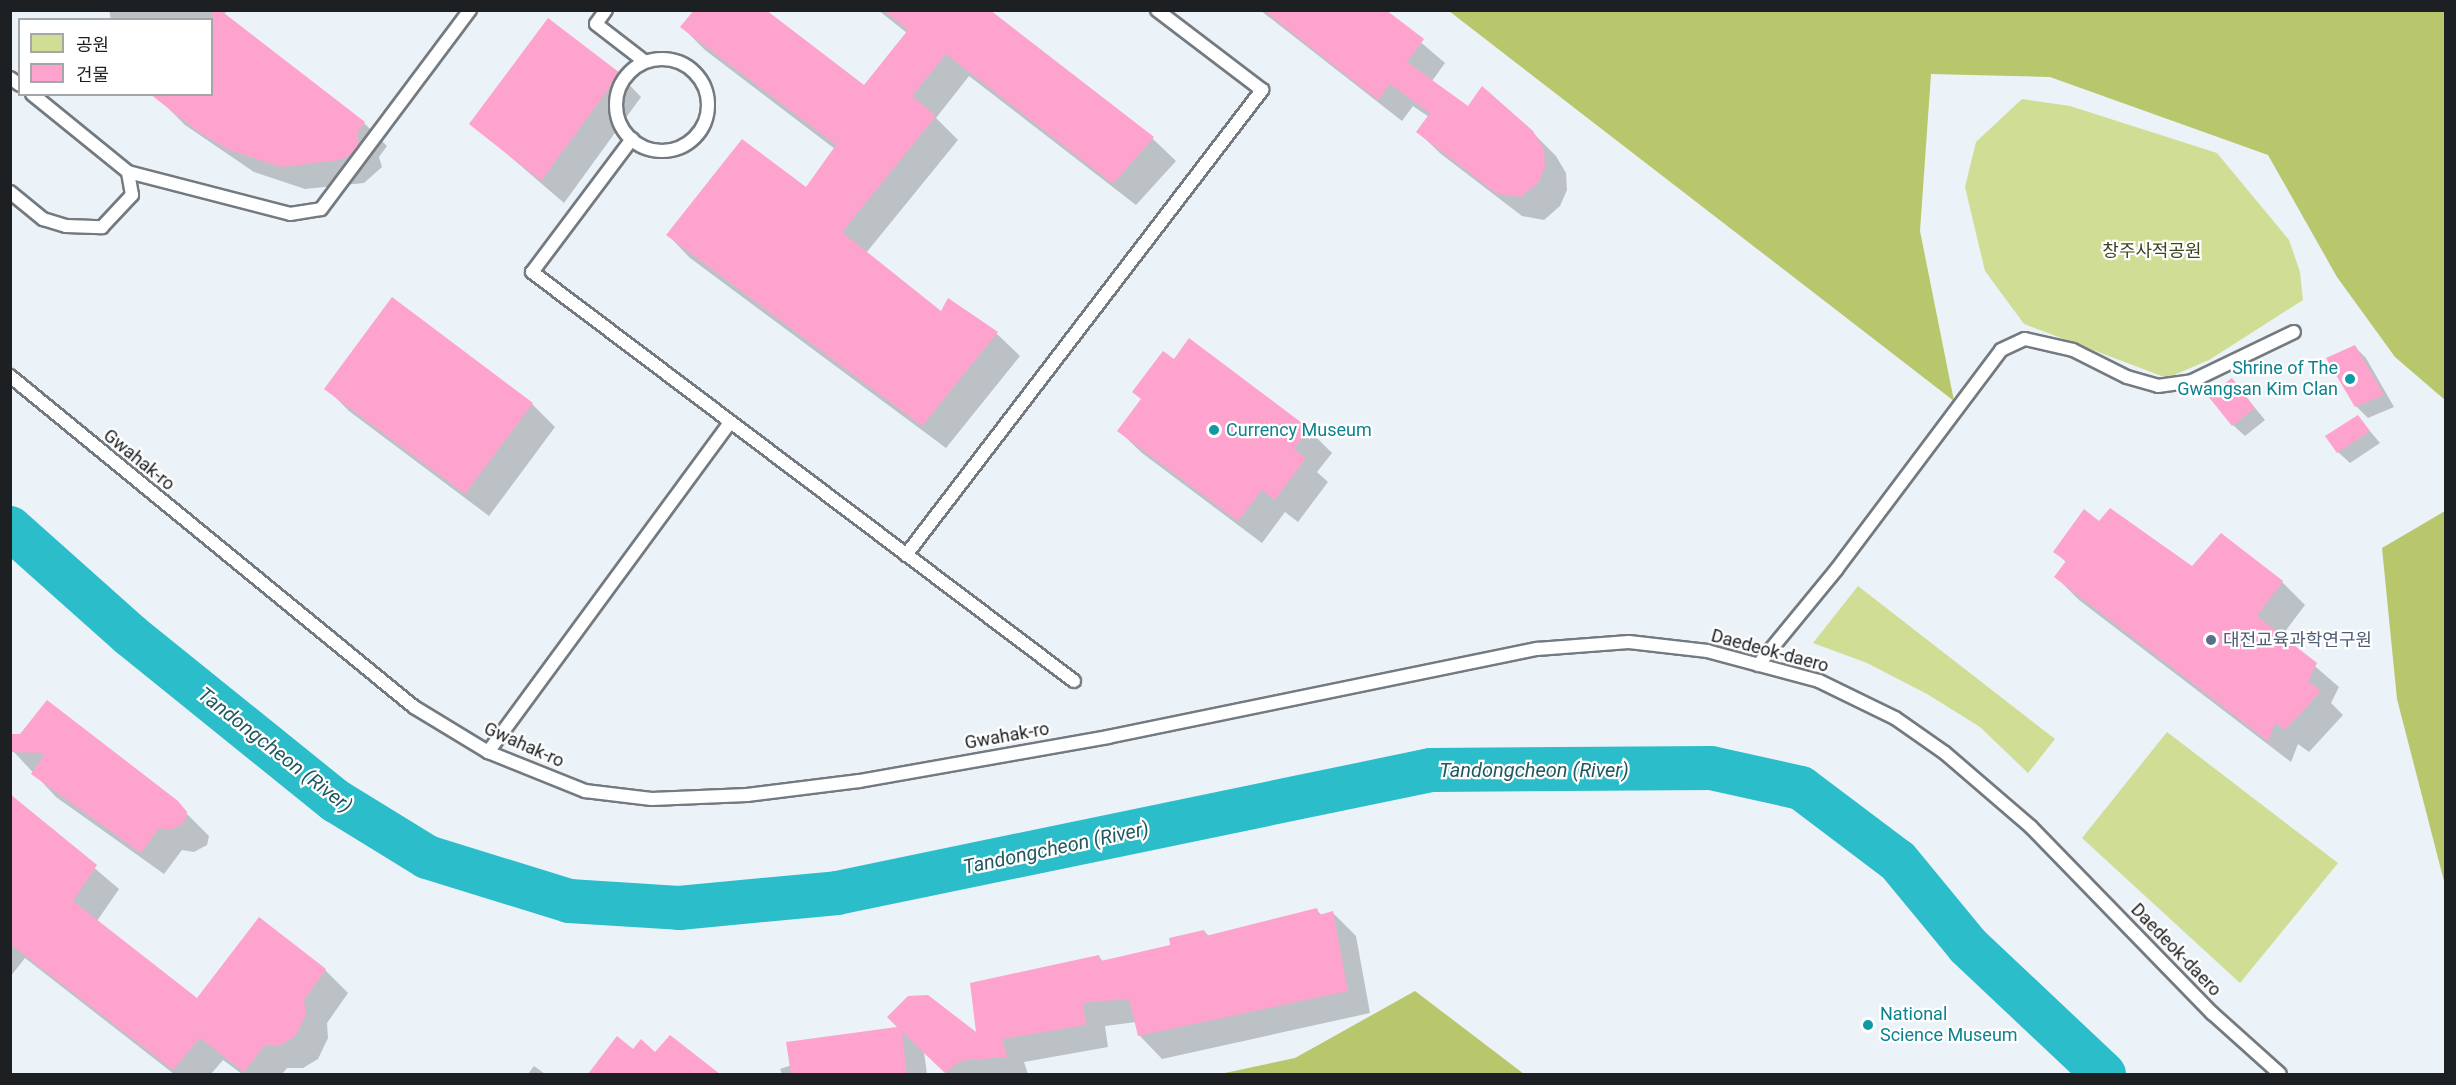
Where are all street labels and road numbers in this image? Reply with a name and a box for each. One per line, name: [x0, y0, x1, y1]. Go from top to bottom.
street label: Gwahak-ro: [99, 425, 179, 495]
street label: Daedeok-daero: [1709, 625, 1831, 677]
street label: Gwahak-ro: [481, 718, 567, 772]
street label: Gwahak-ro: [963, 718, 1051, 754]
street label: Daedeok-daero: [2126, 899, 2226, 1001]

